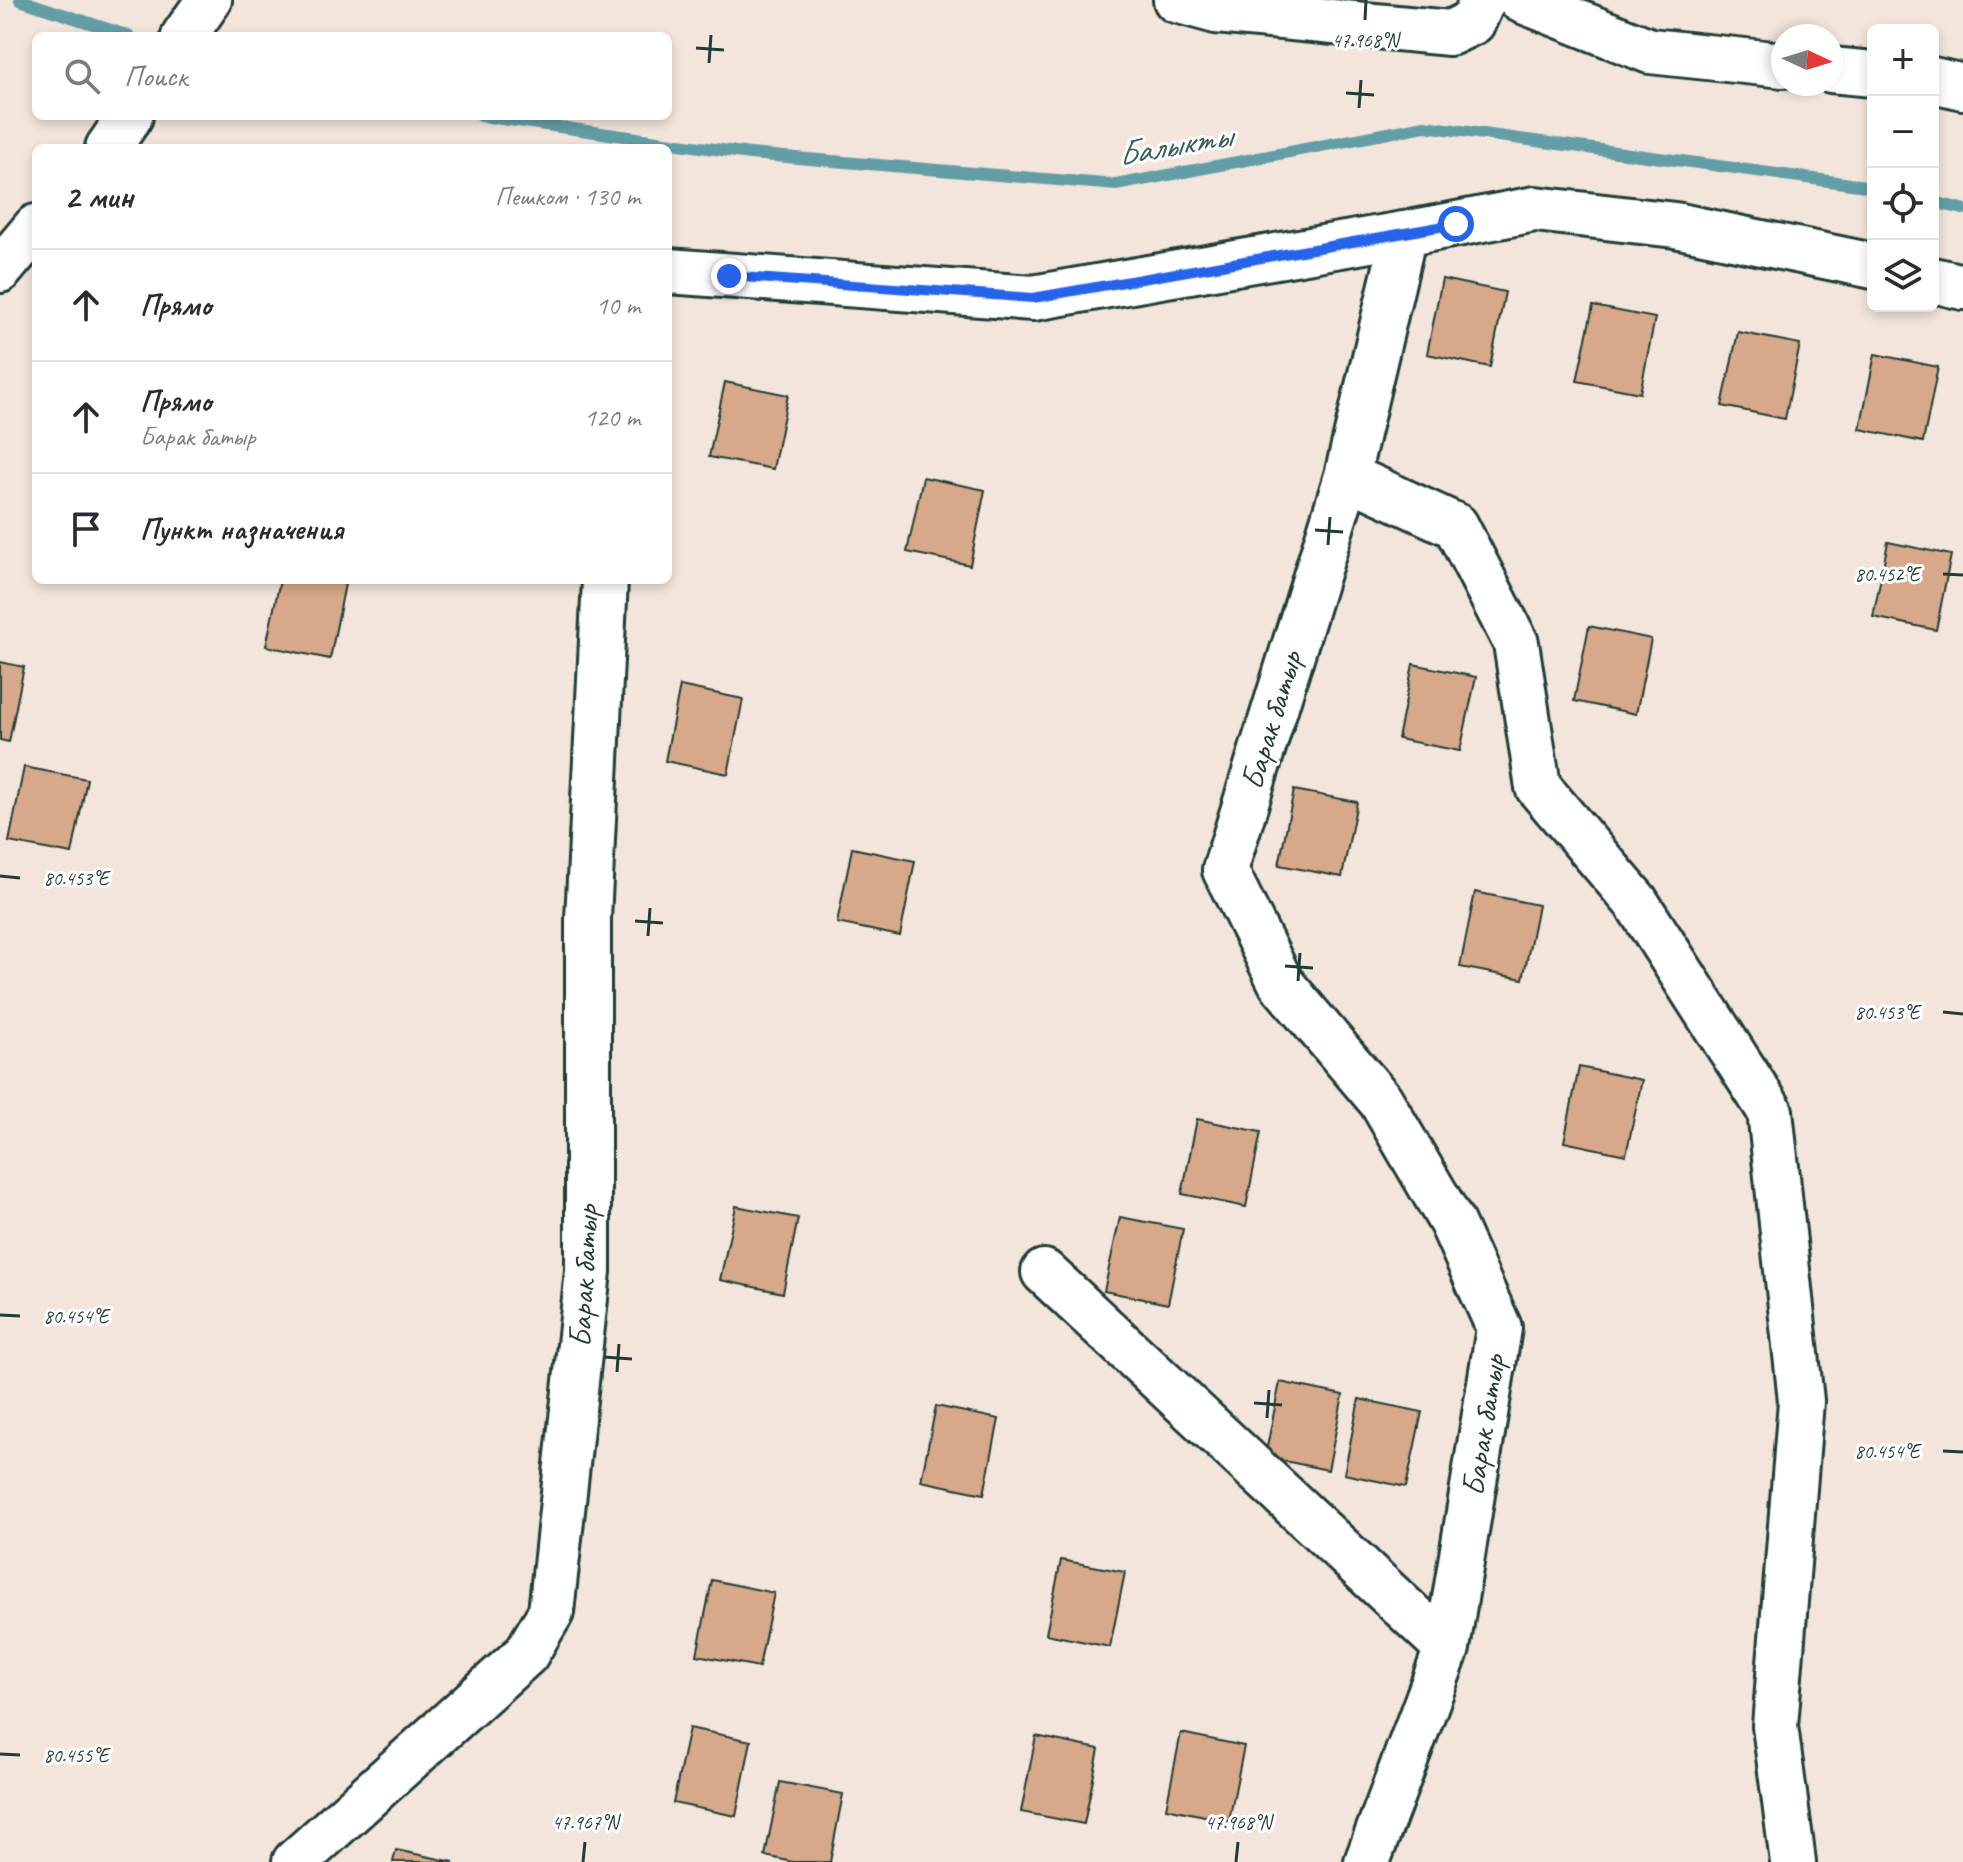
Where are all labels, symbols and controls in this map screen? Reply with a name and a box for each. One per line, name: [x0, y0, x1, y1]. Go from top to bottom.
north arrow: [1771, 24, 1843, 96]
map controls: [1867, 24, 1939, 312]
button: +: [1867, 24, 1939, 96]
text: 47.968°N: [1332, 28, 1401, 53]
search box: [32, 32, 672, 120]
icon: search: [60, 54, 104, 98]
text: Поиск: [124, 57, 187, 95]
button: −: [1867, 96, 1939, 168]
water label: Балыкты: [1114, 113, 1239, 176]
button: locate: [1867, 168, 1939, 240]
text: 2 мин: [64, 175, 133, 218]
text: Пешком · 130 m: [495, 180, 640, 213]
route start: [1438, 206, 1474, 242]
button: layers: [1867, 240, 1939, 312]
route end: [711, 258, 747, 294]
icon: ahead: [64, 283, 108, 327]
text: Прямо: [140, 286, 211, 324]
text: 10 m: [596, 289, 640, 322]
text: Прямо: [140, 382, 211, 420]
icon: ahead: [64, 395, 108, 439]
text: 120 m: [584, 401, 640, 434]
text: Барак батыр: [140, 420, 256, 453]
icon: arrive: [64, 507, 108, 551]
text: Пункт назначения: [140, 510, 343, 548]
text: 80.452°E: [1854, 562, 1922, 587]
street label: Барак батыр: [1231, 644, 1312, 794]
text: 80.453°E: [43, 866, 111, 891]
text: 80.453°E: [1854, 1000, 1922, 1025]
street label: Барак батыр: [559, 1202, 608, 1348]
text: 80.454°E: [43, 1304, 111, 1329]
street label: Барак батыр: [1452, 1350, 1515, 1499]
text: 80.454°E: [1854, 1439, 1922, 1464]
text: 80.455°E: [43, 1743, 111, 1768]
text: 47.967°N: [552, 1810, 621, 1835]
text: 47.968°N: [1205, 1810, 1274, 1835]

